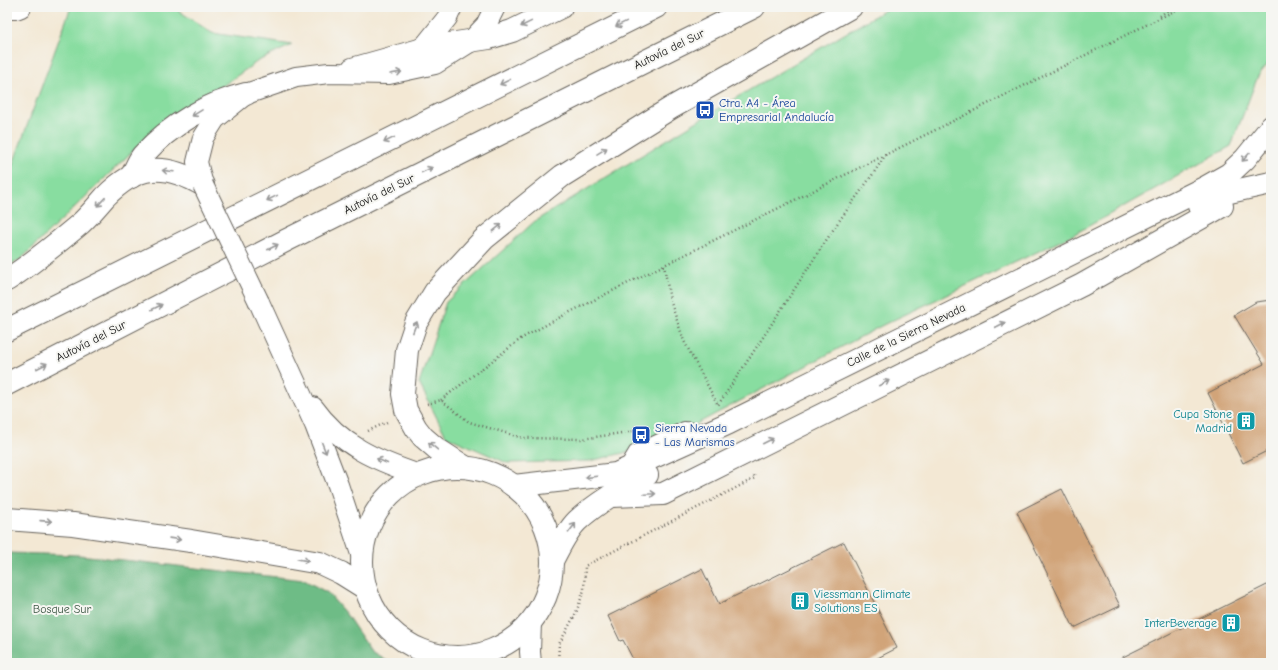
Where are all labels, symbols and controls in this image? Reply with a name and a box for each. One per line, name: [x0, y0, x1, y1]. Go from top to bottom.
one-way arrow: [520, 21, 532, 28]
one-way arrow: [616, 21, 628, 28]
street label: Autovía del Sur: [631, 26, 707, 72]
one-way arrow: [389, 69, 402, 77]
one-way arrow: [499, 79, 511, 86]
place label: Ctra. A4 - Área Empresarial Andalucía: [719, 96, 834, 124]
bus stop icon: Ctra. A4 - Área Empresarial Andalucía: [694, 99, 716, 121]
one-way arrow: [191, 110, 203, 118]
one-way arrow: [383, 137, 395, 144]
one-way arrow: [596, 147, 607, 155]
one-way arrow: [1241, 152, 1251, 162]
one-way arrow: [420, 166, 432, 173]
one-way arrow: [162, 167, 175, 174]
street label: Autovía del Sur: [341, 171, 417, 217]
one-way arrow: [266, 195, 278, 202]
one-way arrow: [97, 196, 106, 206]
one-way arrow: [492, 224, 503, 232]
one-way arrow: [267, 243, 279, 250]
street label: Calle de la Sierra Nevada: [844, 300, 968, 370]
one-way arrow: [151, 302, 163, 310]
street label: Autovía del Sur: [54, 317, 129, 365]
one-way arrow: [411, 321, 419, 333]
one-way arrow: [994, 321, 1006, 328]
one-way arrow: [35, 362, 47, 369]
one-way arrow: [878, 379, 890, 387]
place label: Cupa Stone Madrid: [1173, 407, 1232, 435]
building icon: Cupa Stone Madrid: [1235, 410, 1257, 432]
place label: Sierra Nevada - Las Marismas: [655, 421, 735, 449]
bus stop icon: Sierra Nevada - Las Marismas: [630, 424, 652, 446]
one-way arrow: [761, 437, 773, 445]
one-way arrow: [320, 441, 328, 453]
one-way arrow: [427, 441, 438, 450]
one-way arrow: [377, 457, 389, 465]
one-way arrow: [585, 473, 598, 481]
one-way arrow: [643, 491, 656, 498]
one-way arrow: [39, 518, 52, 525]
one-way arrow: [568, 522, 577, 533]
one-way arrow: [168, 535, 181, 543]
one-way arrow: [296, 556, 309, 564]
place label: Viessmann Climate Solutions ES: [814, 587, 910, 615]
building icon: Viessmann Climate Solutions ES: [789, 590, 811, 612]
park label: Bosque Sur: [33, 602, 91, 616]
building icon: InterBeverage: [1220, 612, 1242, 634]
place label: InterBeverage: [1144, 616, 1217, 630]

